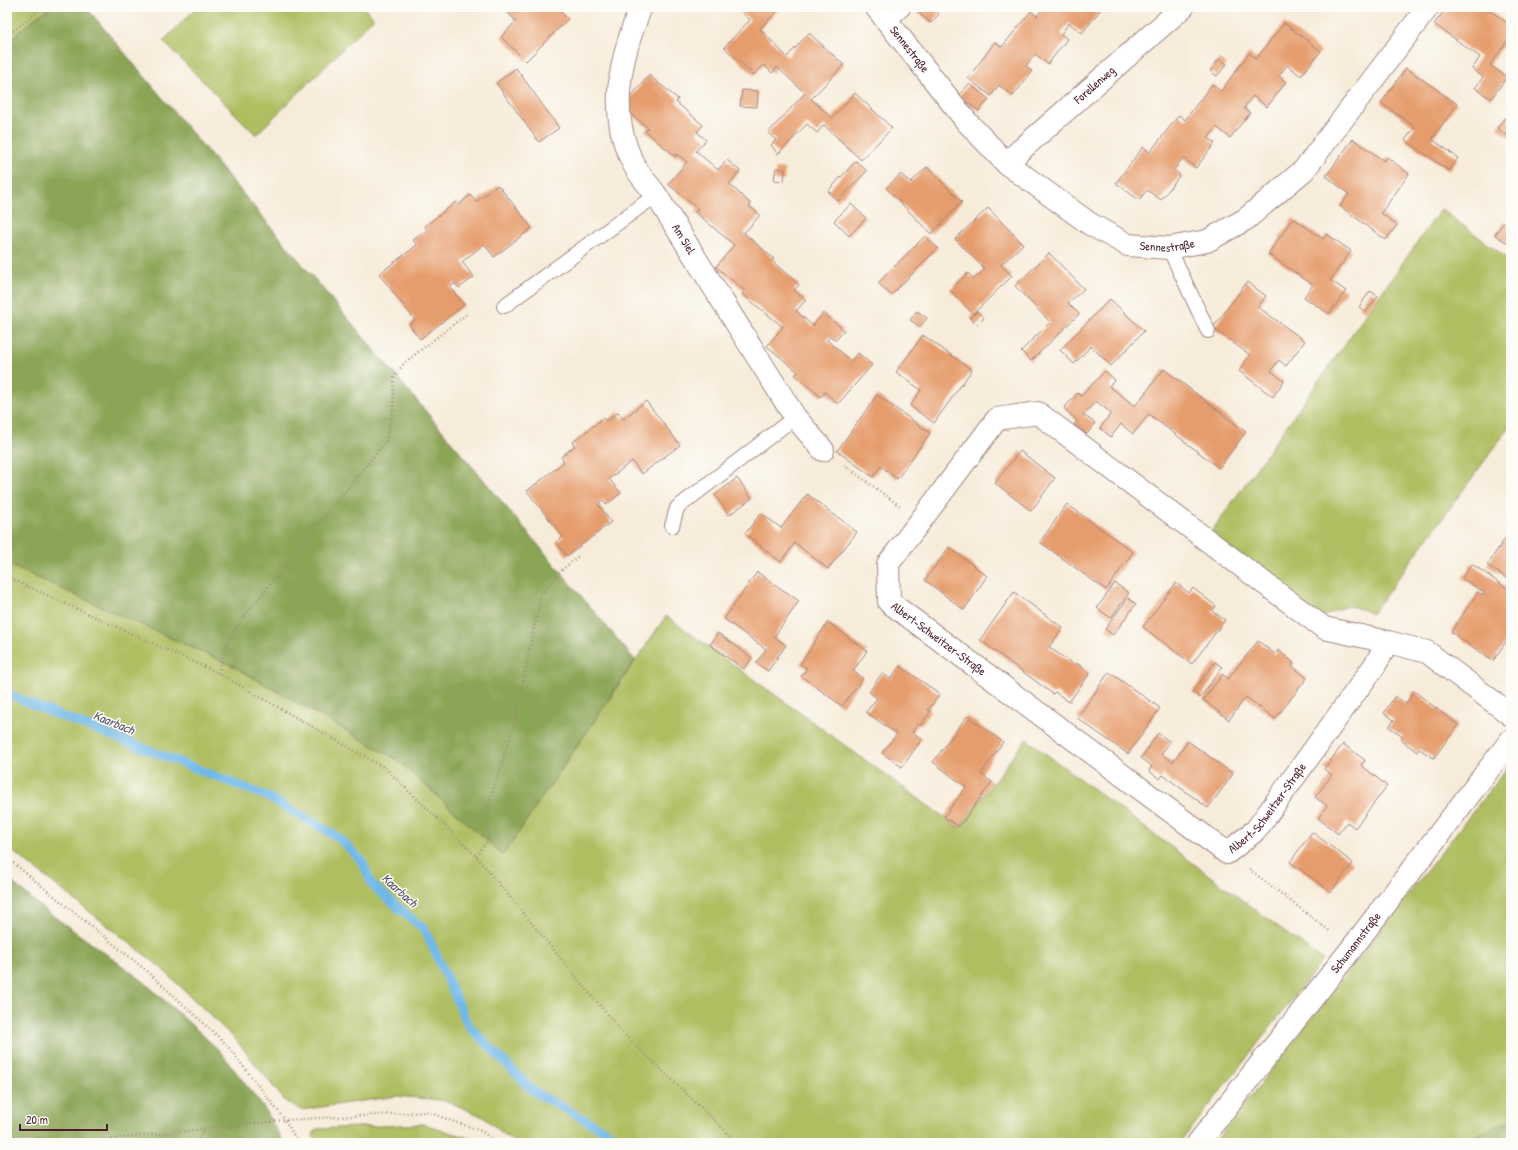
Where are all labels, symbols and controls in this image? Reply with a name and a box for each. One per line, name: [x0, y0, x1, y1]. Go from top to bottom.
street label: Sennestraße: [886, 22, 934, 76]
street label: Forellenweg: [1069, 62, 1119, 108]
street label: Am Siel: [668, 220, 700, 258]
street label: Sennestraße: [1139, 234, 1196, 256]
street label: Albert-Schweitzer-Straße: [888, 598, 990, 680]
water label: Kaarbach: [91, 706, 139, 739]
street label: Albert-Schweitzer-Straße: [1224, 759, 1310, 857]
water label: Kaarbach: [378, 869, 423, 912]
street label: Schumannstraße: [1326, 908, 1385, 977]
scale bar: [20, 1106, 107, 1132]
text: 20 m: [26, 1111, 48, 1128]

